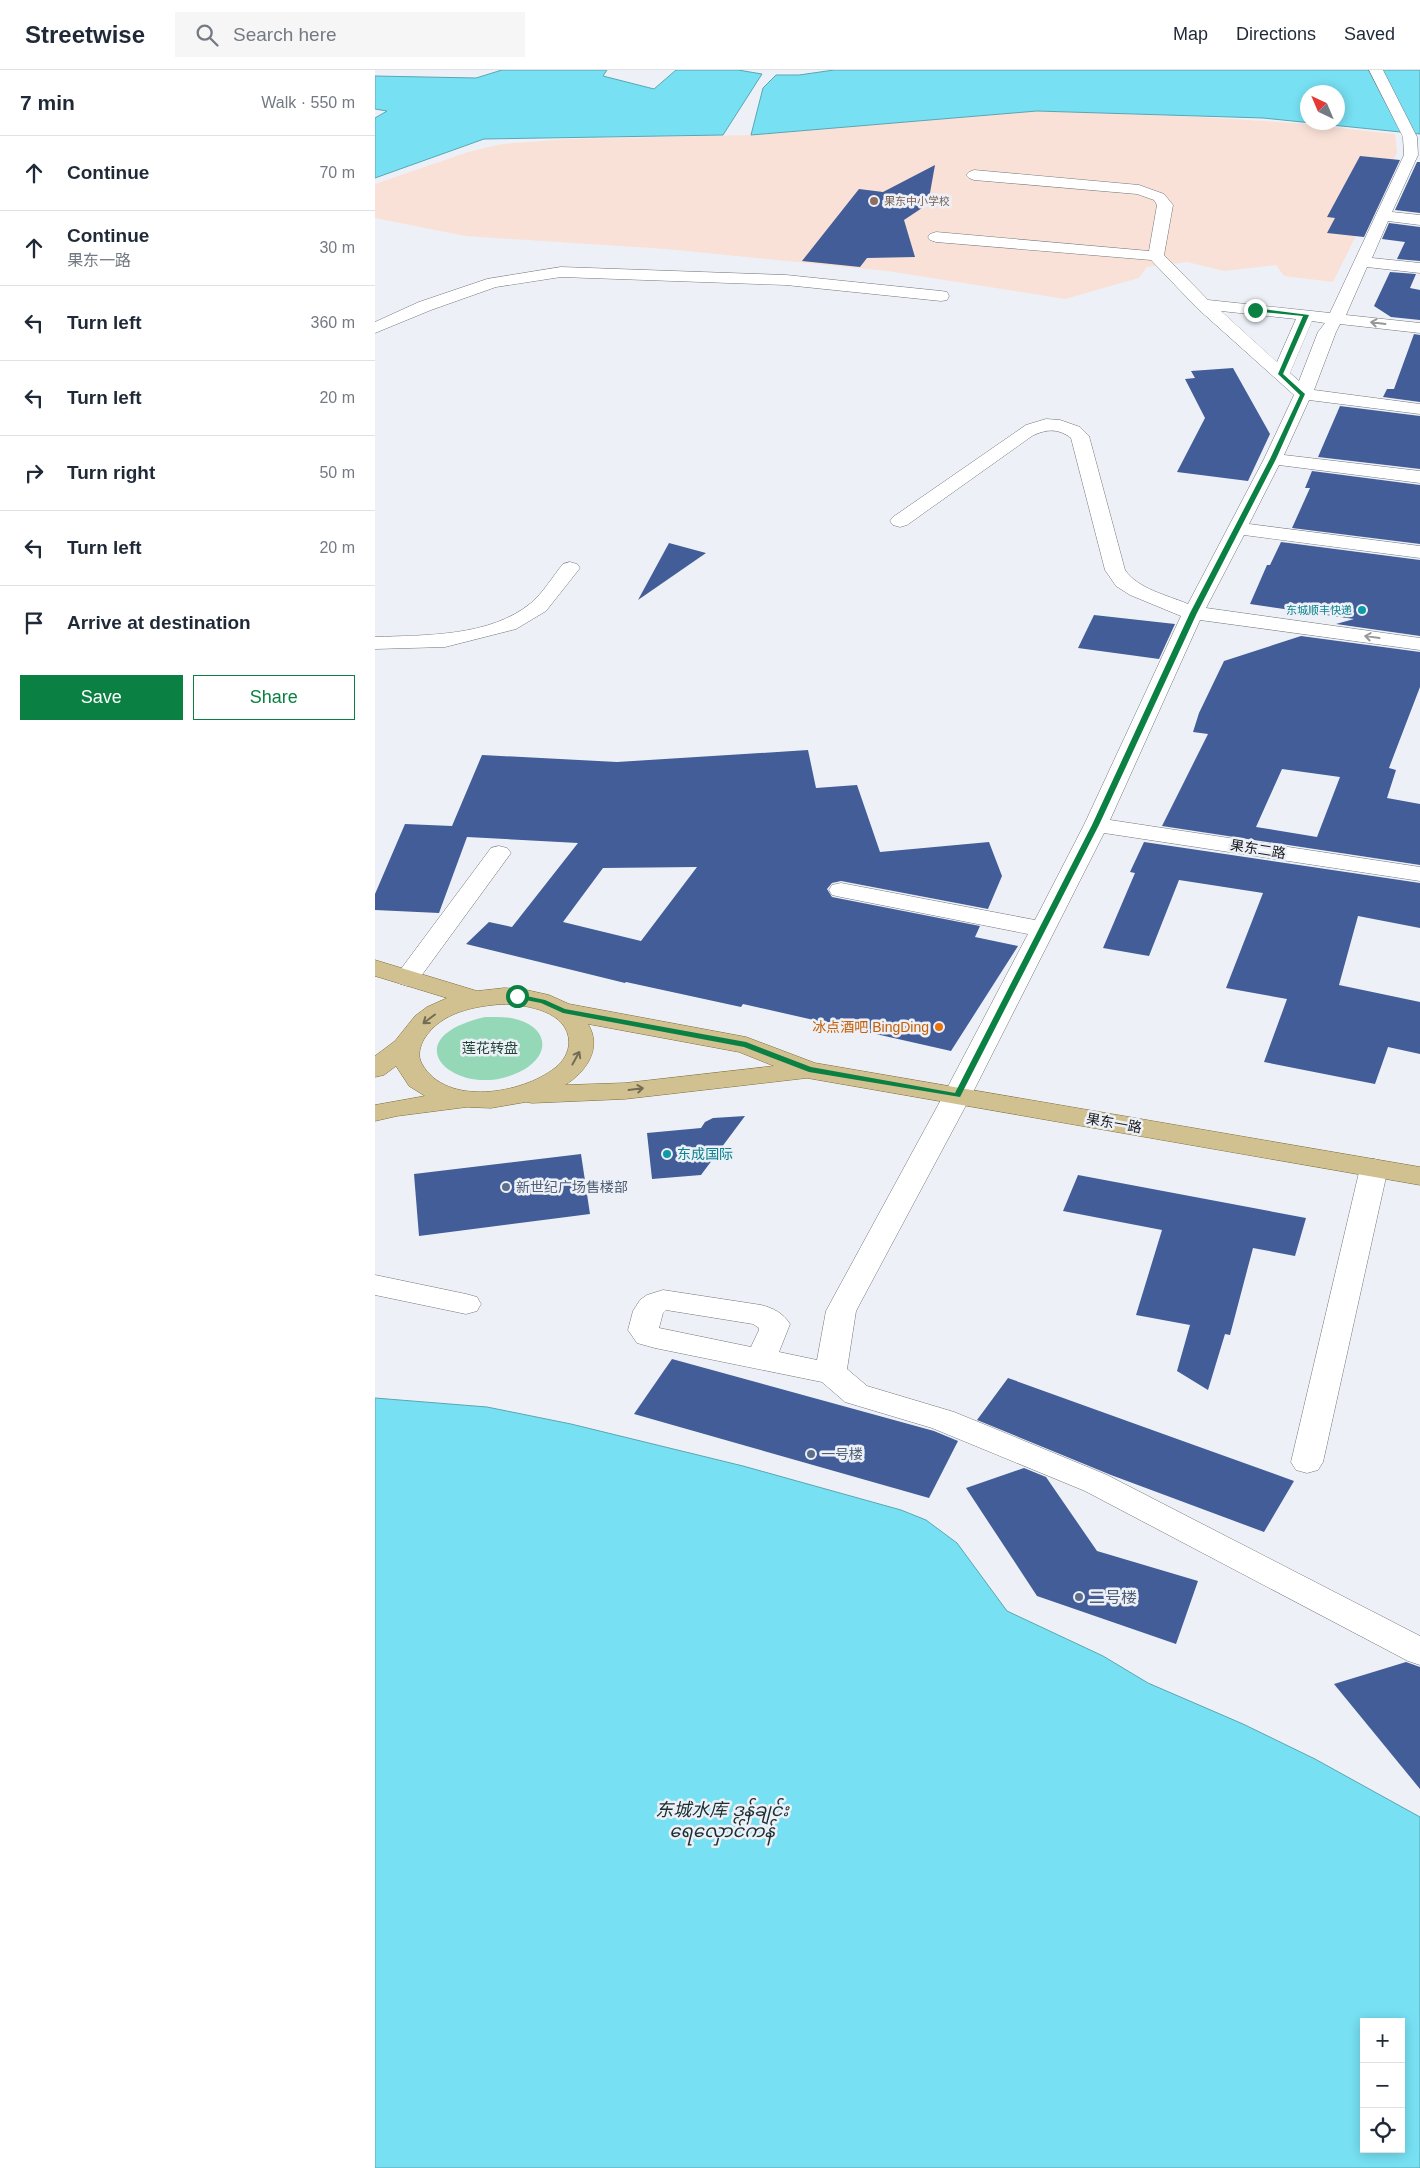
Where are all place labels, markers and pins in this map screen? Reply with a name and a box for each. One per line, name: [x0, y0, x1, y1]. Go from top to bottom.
marker: 果东中小学校: [868, 195, 880, 207]
place label: 果东中小学校: [884, 195, 950, 207]
place label: 东城顺丰快递: [1286, 604, 1352, 616]
marker: 东城顺丰快递: [1356, 604, 1368, 616]
place label: 冰点酒吧 BingDing: [812, 1019, 929, 1035]
marker: 冰点酒吧 BingDing: [933, 1021, 945, 1033]
place label: 东成国际: [677, 1146, 733, 1162]
marker: 东成国际: [661, 1148, 673, 1160]
place label: 新世纪广场售楼部: [516, 1179, 628, 1195]
marker: 新世纪广场售楼部: [500, 1181, 512, 1193]
place label: 一号楼: [821, 1446, 863, 1462]
marker: 一号楼: [805, 1448, 817, 1460]
place label: 二号楼: [1089, 1589, 1137, 1606]
marker: 二号楼: [1073, 1591, 1085, 1603]

